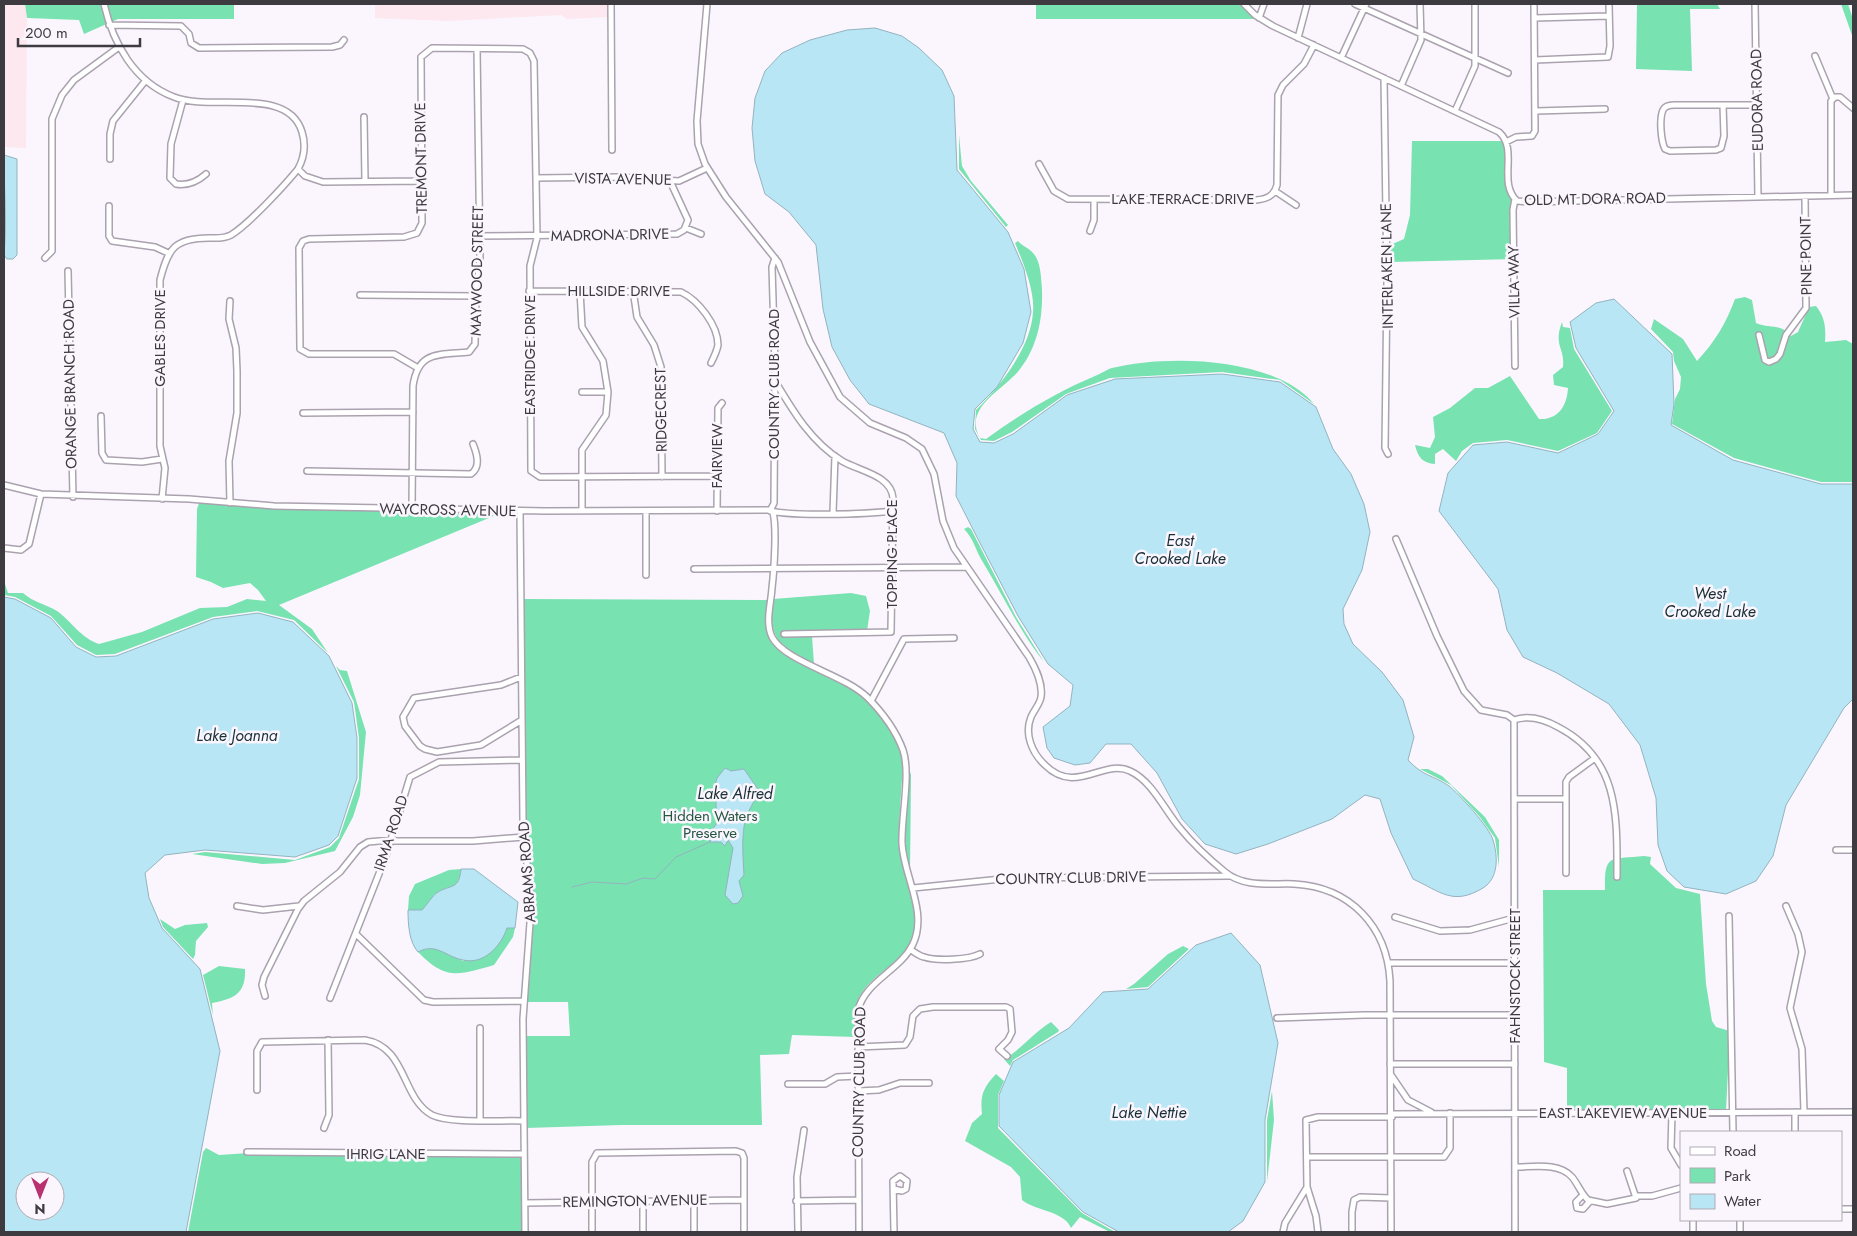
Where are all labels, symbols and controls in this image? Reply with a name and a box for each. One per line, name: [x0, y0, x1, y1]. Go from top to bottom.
scale bar: [18, 15, 140, 47]
text: 200 m: [25, 22, 68, 44]
street label: EUDORA ROAD: [1745, 49, 1769, 151]
street label: TREMONT DRIVE: [409, 102, 433, 214]
street label: VISTA AVENUE: [574, 167, 672, 191]
street label: OLD MT DORA ROAD: [1524, 187, 1666, 211]
street label: LAKE TERRACE DRIVE: [1111, 188, 1255, 210]
street label: INTERLAKEN LANE: [1375, 203, 1399, 329]
street label: MAYWOOD STREET: [465, 206, 489, 336]
street label: PINE POINT: [1794, 216, 1818, 295]
street label: MADRONA DRIVE: [550, 223, 670, 247]
street label: VILLA WAY: [1502, 245, 1526, 318]
street label: HILLSIDE DRIVE: [567, 280, 671, 302]
street label: GABLES DRIVE: [149, 289, 171, 387]
street label: EASTRIDGE DRIVE: [519, 295, 541, 415]
street label: ORANGE BRANCH ROAD: [58, 299, 82, 469]
street label: COUNTRY CLUB ROAD: [763, 309, 785, 459]
street label: RIDGECREST: [649, 368, 673, 452]
street label: FAIRVIEW: [706, 423, 728, 489]
street label: WAYCROSS AVENUE: [379, 498, 517, 522]
street label: TOPPING PLACE: [881, 499, 903, 609]
water label: East Crooked Lake: [1134, 529, 1226, 570]
water label: West Crooked Lake: [1664, 582, 1756, 623]
water label: Lake Joanna: [196, 724, 278, 747]
water label: Lake Alfred: [697, 782, 774, 805]
street label: IRMA ROAD: [368, 792, 414, 874]
park label: Hidden Waters Preserve: [663, 805, 757, 844]
street label: ABRAMS ROAD: [512, 821, 542, 923]
street label: COUNTRY CLUB DRIVE: [995, 866, 1147, 890]
street label: FAHNSTOCK STREET: [1504, 908, 1526, 1044]
street label: COUNTRY CLUB ROAD: [847, 1007, 871, 1157]
water label: Lake Nettie: [1112, 1101, 1186, 1124]
street label: EAST LAKEVIEW AVENUE: [1539, 1102, 1707, 1124]
legend: [1680, 1131, 1842, 1221]
text: Road: [1724, 1140, 1756, 1162]
street label: IHRIG LANE: [346, 1143, 426, 1165]
text: Park: [1724, 1165, 1751, 1187]
north arrow: [15, 1171, 65, 1221]
street label: REMINGTON AVENUE: [562, 1189, 708, 1213]
text: Water: [1724, 1190, 1762, 1212]
text: N: [34, 1199, 46, 1219]

